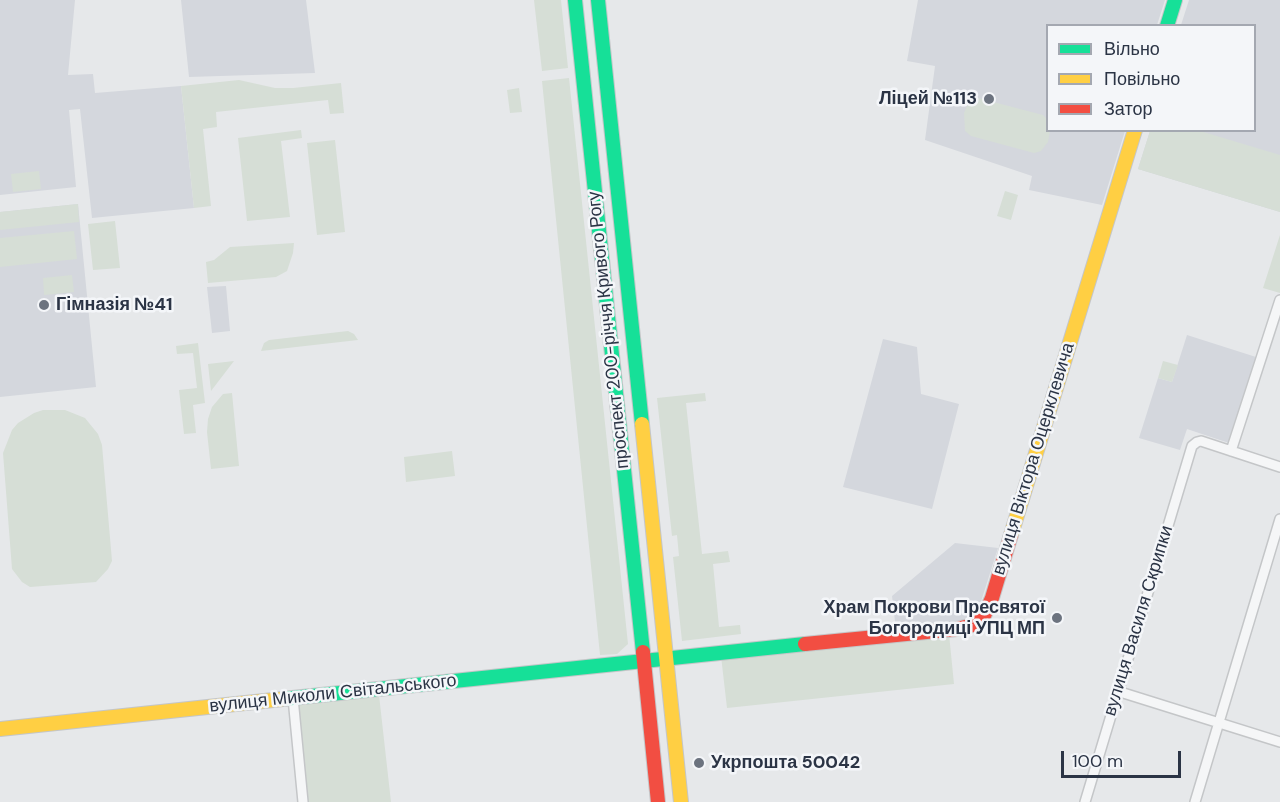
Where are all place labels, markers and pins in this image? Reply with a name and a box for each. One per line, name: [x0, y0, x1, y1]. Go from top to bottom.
place label: Ліцей №113: [879, 88, 977, 110]
marker: Ліцей №113: [982, 92, 996, 106]
place label: Гімназія №41: [56, 294, 173, 316]
marker: Гімназія №41: [37, 298, 51, 312]
place label: Храм Покрови Пресвятої Богородиці УПЦ МП: [823, 597, 1045, 640]
marker: Храм Покрови Пресвятої Богородиці УПЦ МП: [1050, 611, 1064, 625]
place label: Укрпошта 50042: [711, 752, 860, 774]
marker: Укрпошта 50042: [692, 756, 706, 770]

